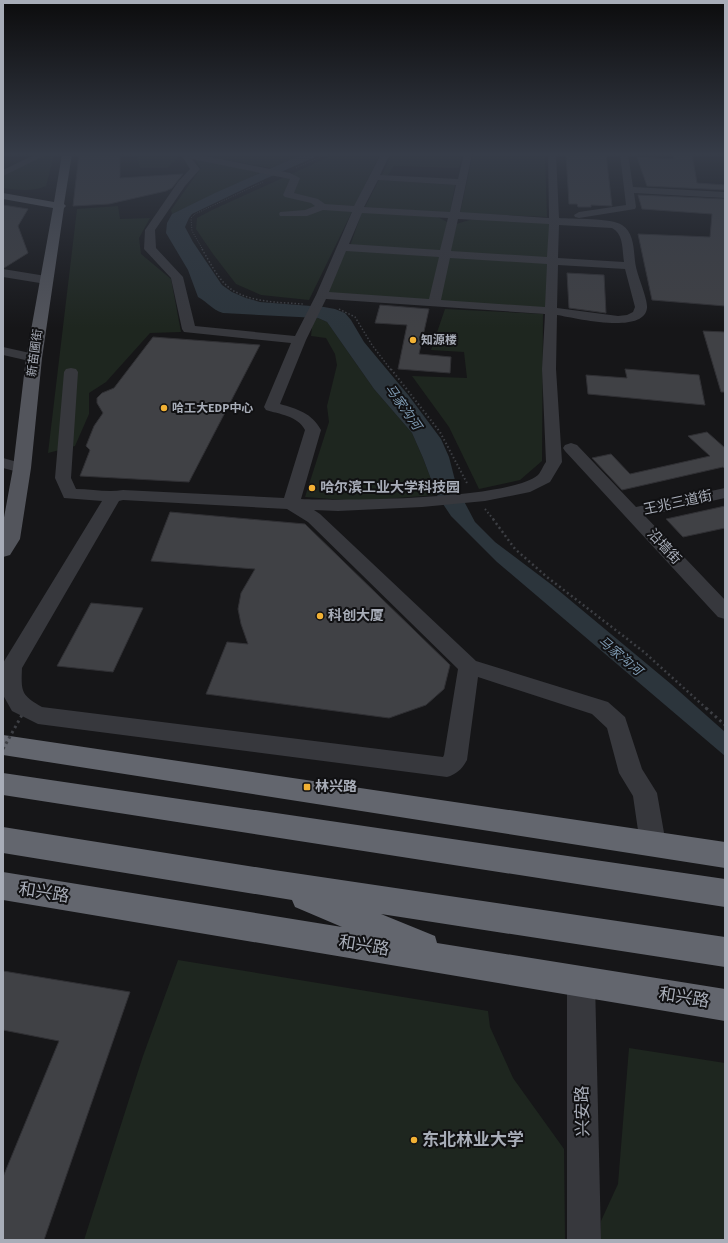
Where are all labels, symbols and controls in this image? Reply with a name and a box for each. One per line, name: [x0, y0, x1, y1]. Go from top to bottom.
street label: 新苗圃街: [23, 328, 47, 378]
place label: 知源楼: [421, 332, 457, 349]
marker: 知源楼: [408, 335, 418, 345]
water label: 马家沟河: [381, 381, 427, 436]
place label: 哈工大EDP中心: [172, 400, 253, 417]
marker: 哈工大EDP中心: [159, 403, 169, 413]
place label: 哈尔滨工业大学科技园: [320, 478, 460, 498]
marker: 哈尔滨工业大学科技园: [307, 483, 317, 493]
street label: 王兆三道街: [642, 486, 714, 520]
street label: 沿墙街: [642, 525, 686, 569]
place label: 科创大厦: [328, 606, 384, 626]
marker: 科创大厦: [315, 611, 325, 621]
water label: 马家沟河: [594, 632, 648, 682]
place label: 林兴路: [315, 777, 357, 797]
marker: 林兴路: [302, 782, 312, 792]
street label: 和兴路: [17, 877, 71, 909]
street label: 和兴路: [337, 930, 391, 962]
street label: 和兴路: [657, 982, 711, 1014]
street label: 兴安路: [571, 1085, 595, 1137]
place label: 东北林业大学: [422, 1128, 524, 1152]
marker: 东北林业大学: [409, 1135, 419, 1145]

